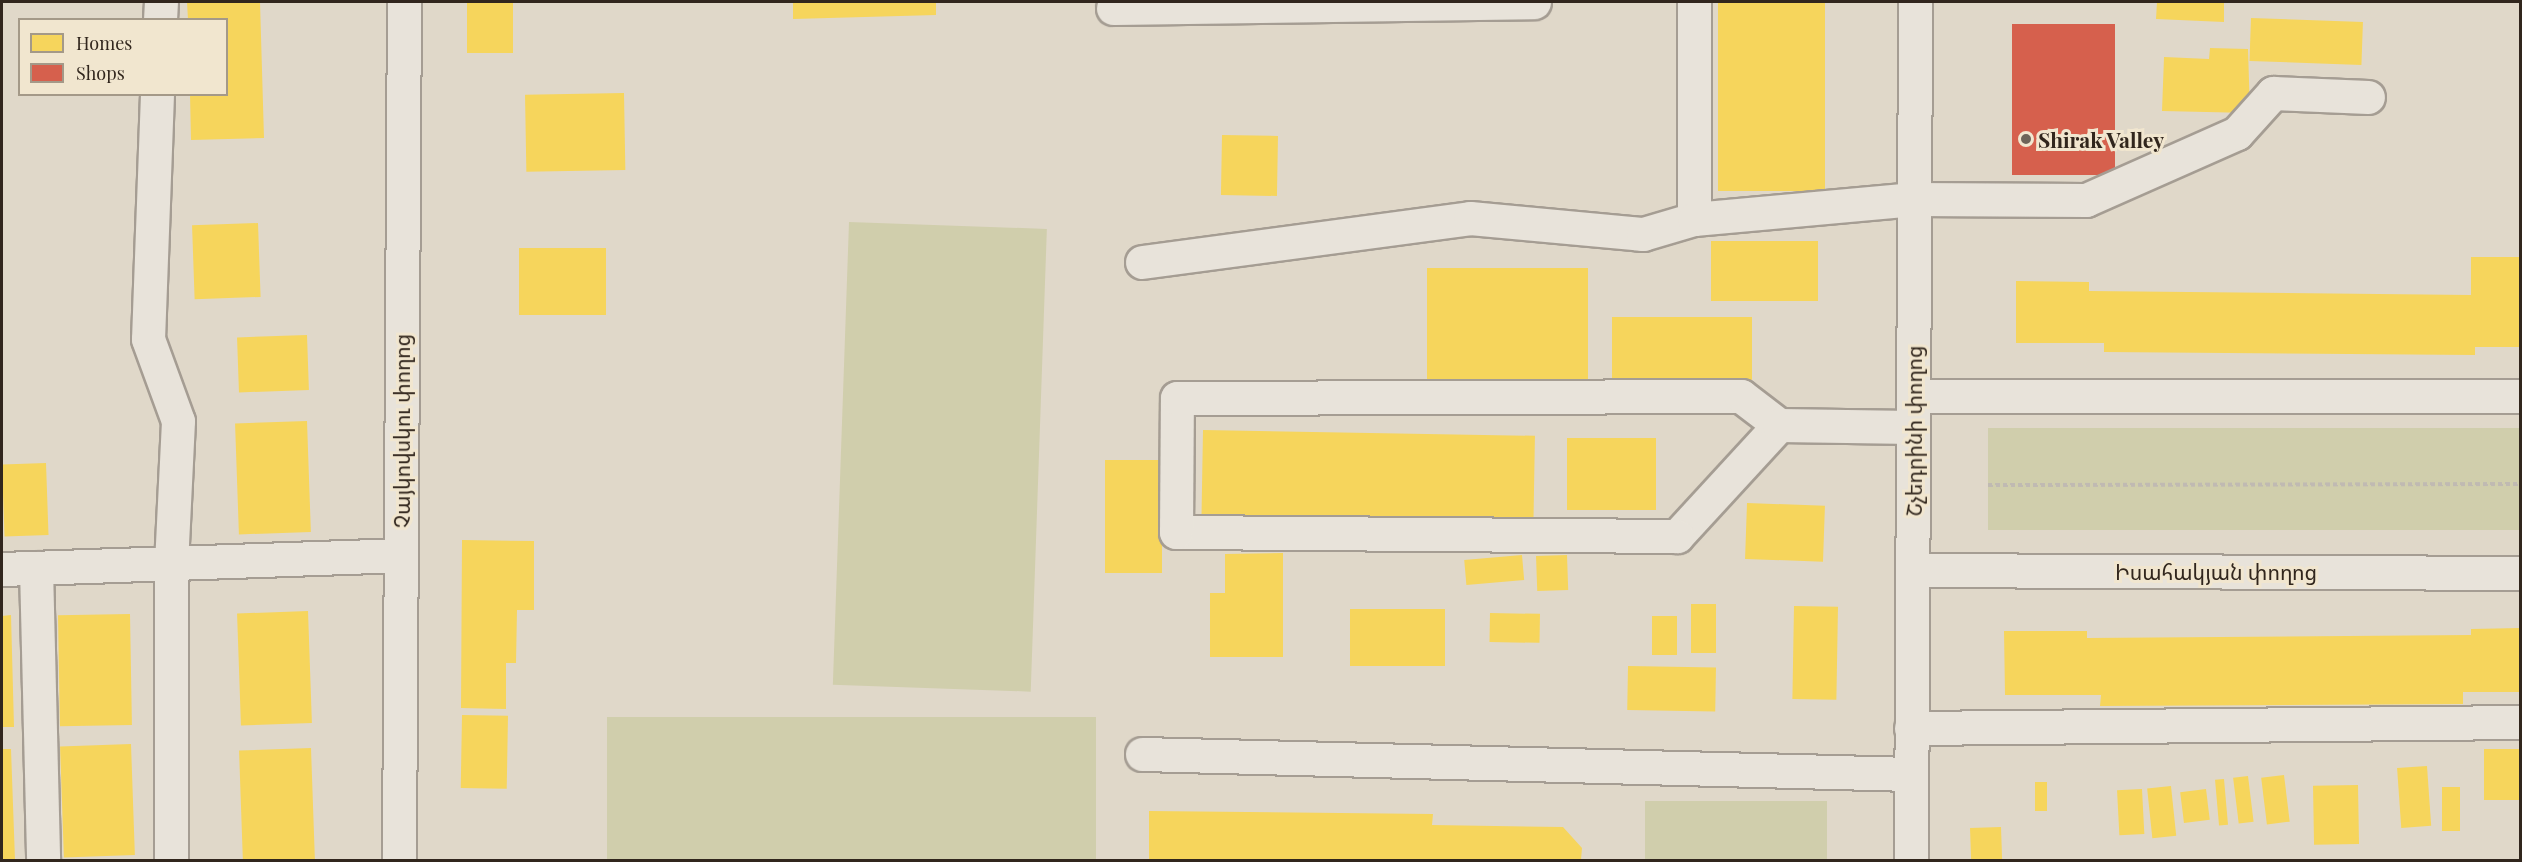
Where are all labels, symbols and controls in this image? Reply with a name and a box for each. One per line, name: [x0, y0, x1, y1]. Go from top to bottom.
legend: [18, 18, 228, 96]
text: Homes: [76, 31, 132, 55]
text: Shops: [76, 61, 125, 85]
place label: Shirak Valley: [2038, 126, 2165, 152]
marker: Shirak Valley: [2019, 132, 2033, 146]
street label: Չայկովսկու փողոց: [388, 334, 414, 528]
street label: Շչեդրինի փողոց: [1900, 345, 1926, 517]
street label: Իսահակյան փողոց: [2115, 558, 2317, 584]

